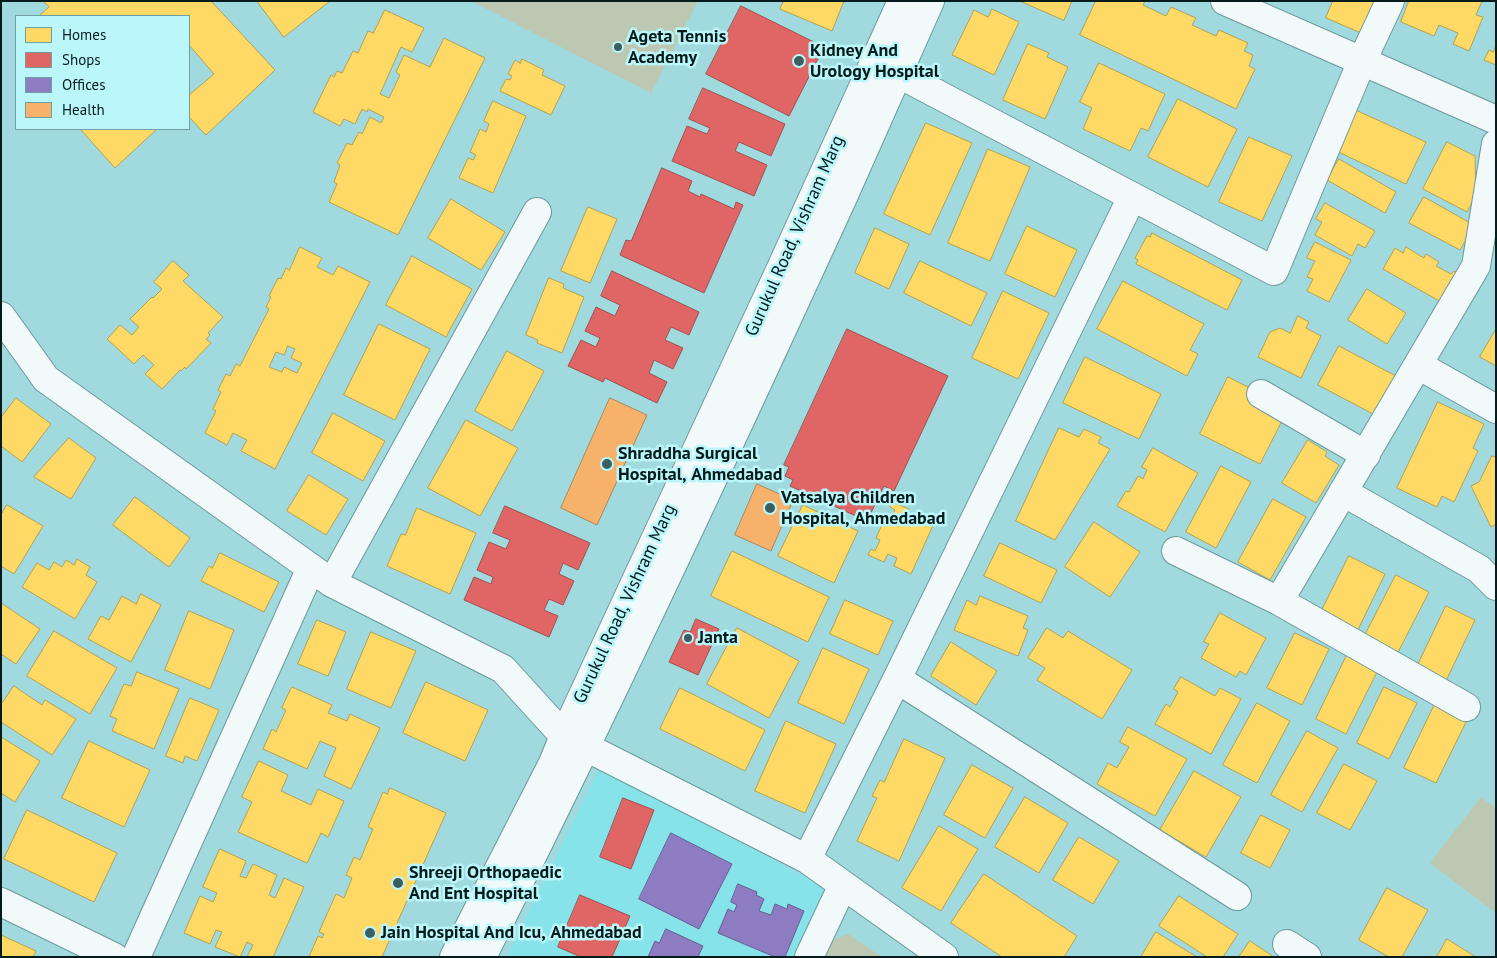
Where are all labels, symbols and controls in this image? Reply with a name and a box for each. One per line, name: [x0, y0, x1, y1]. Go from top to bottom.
legend: [15, 15, 190, 130]
text: Homes: [62, 25, 106, 44]
place label: Ageta Tennis Academy: [628, 26, 726, 68]
place label: Kidney And Urology Hospital: [810, 40, 939, 82]
marker: Ageta Tennis Academy: [612, 41, 624, 53]
text: Shops: [62, 50, 101, 69]
marker: Kidney And Urology Hospital: [792, 54, 806, 68]
text: Offices: [62, 75, 106, 94]
text: Health: [62, 100, 105, 119]
street label: Gurukul Road, Vishram Marg: [741, 132, 849, 340]
place label: Shraddha Surgical Hospital, Ahmedabad: [618, 443, 782, 486]
marker: Shraddha Surgical Hospital, Ahmedabad: [600, 457, 614, 471]
place label: Vatsalya Children Hospital, Ahmedabad: [781, 487, 945, 530]
street label: Gurukul Road, Vishram Marg: [569, 501, 681, 707]
marker: Vatsalya Children Hospital, Ahmedabad: [763, 501, 777, 515]
place label: Janta: [698, 627, 738, 649]
marker: Janta: [682, 632, 694, 644]
place label: Shreeji Orthopaedic And Ent Hospital: [409, 862, 562, 904]
marker: Shreeji Orthopaedic And Ent Hospital: [391, 876, 405, 890]
place label: Jain Hospital And Icu, Ahmedabad: [381, 922, 642, 944]
marker: Jain Hospital And Icu, Ahmedabad: [363, 926, 377, 940]

